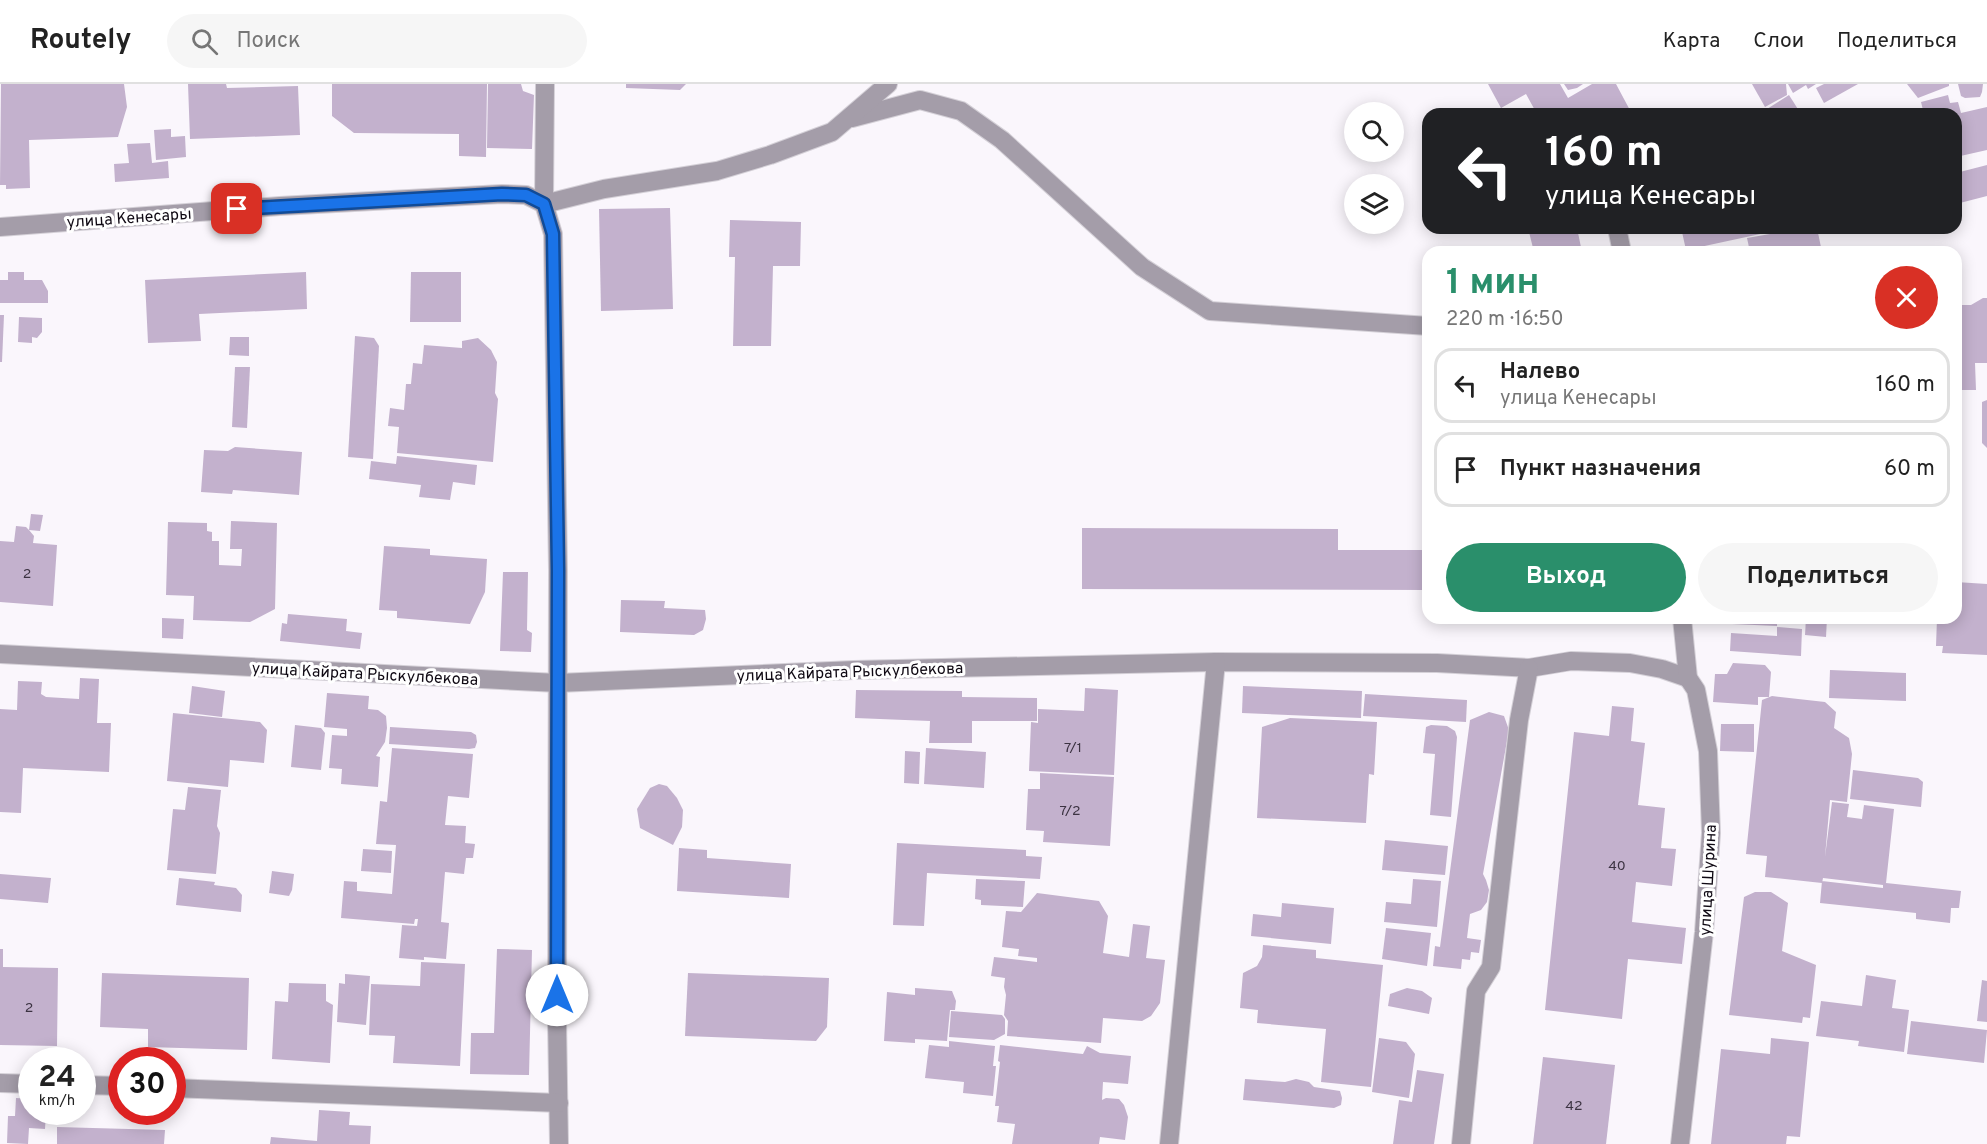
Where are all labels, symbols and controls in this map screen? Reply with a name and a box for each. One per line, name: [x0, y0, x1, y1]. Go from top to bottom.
search box: [167, 14, 587, 68]
text: Routely: [30, 23, 131, 59]
icon: search: [188, 25, 221, 58]
text: Поиск: [236, 28, 301, 55]
text: Карта: [1663, 28, 1720, 55]
text: Слои: [1753, 28, 1804, 55]
text: Поделиться: [1837, 28, 1957, 55]
map controls: [1344, 102, 1404, 234]
button: search: [1344, 102, 1404, 162]
text: 160 m: [1545, 128, 1663, 181]
icon: left: [1446, 132, 1524, 210]
button: layers: [1344, 174, 1404, 234]
text: улица Кенесары: [1545, 180, 1756, 214]
pin: [211, 183, 262, 234]
icon: arrive: [220, 192, 253, 225]
street label: улица Кенесары: [66, 205, 192, 233]
text: 1 мин: [1446, 261, 1540, 307]
button: close: [1875, 266, 1938, 329]
text: 220 m · 16:50: [1446, 307, 1563, 333]
text: Налево: [1500, 359, 1580, 386]
icon: left: [1449, 369, 1482, 402]
text: 160 m: [1876, 372, 1935, 399]
text: улица Кенесары: [1500, 386, 1656, 412]
icon: arrive: [1449, 453, 1482, 486]
text: Пункт назначения: [1500, 456, 1701, 483]
text: 60 m: [1884, 456, 1935, 483]
button: Выход: [1446, 543, 1686, 612]
button: Поделиться: [1698, 543, 1938, 612]
house number: 2: [23, 566, 31, 583]
street label: улица Кайрата Рыскулбекова: [251, 659, 479, 691]
street label: улица Кайрата Рыскулбекова: [736, 659, 964, 687]
house number: 7/1: [1064, 740, 1082, 757]
house number: 7/2: [1059, 803, 1081, 820]
street label: улица Шурина: [1696, 824, 1722, 936]
house number: 40: [1608, 858, 1626, 875]
position arrow: [525, 963, 589, 1027]
house number: 2: [25, 1000, 33, 1017]
speed limit sign: 30: [108, 1047, 186, 1125]
text: 24: [38, 1060, 76, 1097]
text: km/h: [39, 1092, 75, 1111]
house number: 42: [1565, 1098, 1583, 1115]

